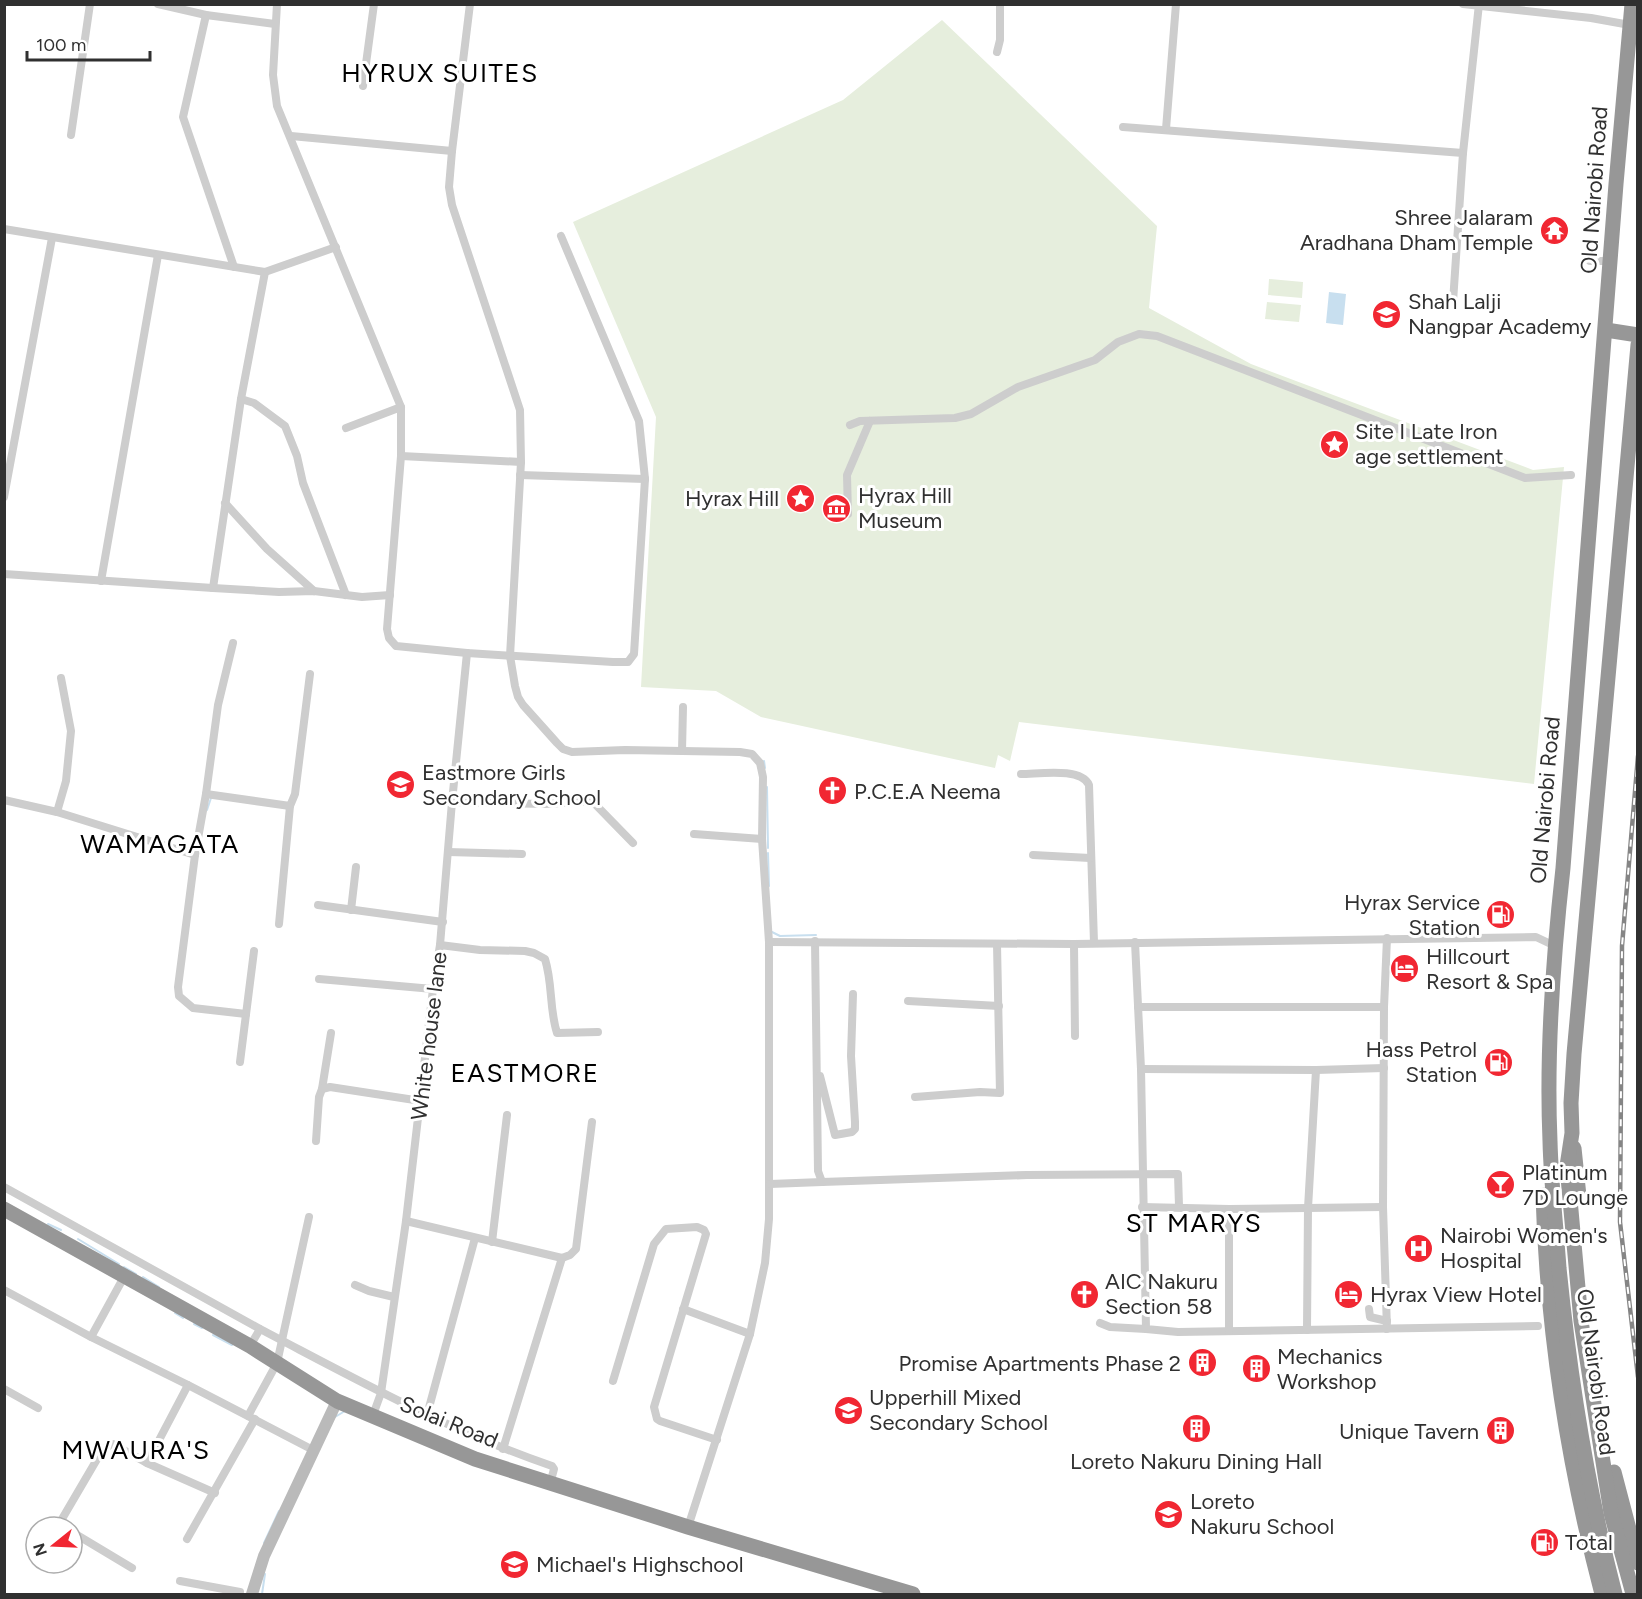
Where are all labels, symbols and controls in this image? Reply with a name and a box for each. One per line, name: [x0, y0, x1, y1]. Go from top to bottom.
scale bar: [27, 24, 150, 62]
text: 100 m: [36, 34, 86, 56]
district label: HYRUX SUITES: [341, 57, 539, 89]
street label: Old Nairobi Road: [1575, 105, 1613, 275]
place label: Shree Jalaram Aradhana Dham Temple: [1300, 204, 1533, 256]
temple icon: Shree Jalaram Aradhana Dham Temple: [1538, 214, 1570, 246]
place label: Shah Lalji Nangpar Academy: [1408, 288, 1592, 340]
school or university icon: Shah Lalji Nangpar Academy: [1371, 298, 1403, 330]
place label: Site I Late Iron age settlement: [1355, 418, 1504, 470]
place icon: Site I Late Iron age settlement: [1318, 428, 1350, 460]
place icon: Hyrax Hill: [784, 482, 816, 514]
place label: Hyrax Hill Museum: [858, 482, 952, 534]
place label: Hyrax Hill: [685, 485, 779, 512]
museum icon: Hyrax Hill Museum: [821, 492, 853, 524]
street label: Old Nairobi Road: [1524, 715, 1566, 885]
place label: Eastmore Girls Secondary School: [422, 759, 601, 811]
school or university icon: Eastmore Girls Secondary School: [385, 769, 417, 801]
church icon: P.C.E.A Neema: [817, 775, 849, 807]
place label: P.C.E.A Neema: [854, 778, 1001, 805]
district label: WAMAGATA: [80, 828, 240, 860]
place label: Hyrax Service Station: [1344, 889, 1480, 941]
fuel station icon: Hyrax Service Station: [1485, 899, 1517, 931]
place label: Hillcourt Resort & Spa: [1426, 943, 1553, 995]
street label: White house lane: [405, 950, 453, 1122]
hotel icon: Hillcourt Resort & Spa: [1389, 953, 1421, 985]
place label: Hass Petrol Station: [1365, 1036, 1477, 1088]
fuel station icon: Hass Petrol Station: [1482, 1046, 1514, 1078]
district label: EASTMORE: [450, 1057, 600, 1089]
place label: Platinum 7D Lounge: [1522, 1159, 1628, 1211]
bar icon: Platinum 7D Lounge: [1485, 1169, 1517, 1201]
district label: ST MARYS: [1126, 1207, 1262, 1239]
place label: Nairobi Women's Hospital: [1440, 1222, 1608, 1274]
hospital icon: Nairobi Women's Hospital: [1403, 1232, 1435, 1264]
place label: AIC Nakuru Section 58: [1105, 1268, 1218, 1320]
church icon: AIC Nakuru Section 58: [1068, 1278, 1100, 1310]
hotel icon: Hyrax View Hotel: [1333, 1278, 1365, 1310]
place label: Hyrax View Hotel: [1370, 1281, 1542, 1308]
street label: Old Nairobi Road: [1571, 1287, 1621, 1457]
place label: Mechanics Workshop: [1277, 1343, 1383, 1395]
building icon: Promise Apartments Phase 2: [1186, 1347, 1218, 1379]
place label: Promise Apartments Phase 2: [899, 1350, 1181, 1377]
building icon: Mechanics Workshop: [1240, 1353, 1272, 1385]
place label: Upperhill Mixed Secondary School: [869, 1384, 1048, 1436]
street label: Solai Road: [396, 1390, 502, 1454]
school or university icon: Upperhill Mixed Secondary School: [832, 1394, 864, 1426]
building icon: Loreto Nakuru Dining Hall: [1180, 1413, 1212, 1445]
building icon: Unique Tavern: [1484, 1415, 1516, 1447]
place label: Unique Tavern: [1339, 1418, 1479, 1445]
district label: MWAURA'S: [61, 1434, 211, 1466]
place label: Loreto Nakuru Dining Hall: [1070, 1448, 1322, 1475]
place label: Loreto Nakuru School: [1190, 1488, 1334, 1540]
school or university icon: Loreto Nakuru School: [1153, 1498, 1185, 1530]
north arrow: [24, 1515, 84, 1575]
fuel station icon: Total: [1528, 1526, 1560, 1558]
place label: Total: [1565, 1529, 1613, 1556]
text: N: [29, 1541, 51, 1558]
school or university icon: Michael's Highschool: [499, 1548, 531, 1580]
place label: Michael's Highschool: [536, 1551, 744, 1578]

